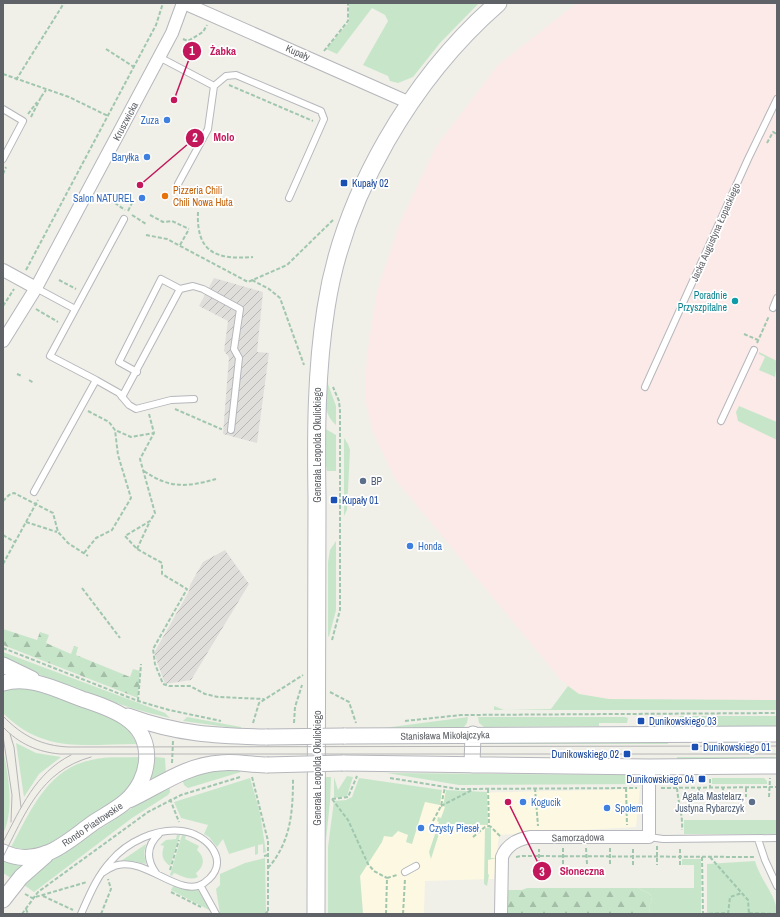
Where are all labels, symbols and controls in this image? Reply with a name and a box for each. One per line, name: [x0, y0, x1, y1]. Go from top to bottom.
callout: Żabka: [182, 39, 244, 62]
street label: Kupały: [284, 42, 313, 64]
text: 1: [189, 43, 195, 59]
text: Żabka: [210, 44, 236, 58]
street label: Kruszwicka: [110, 99, 141, 143]
place label: Zuza: [141, 114, 159, 127]
marker: Zuza: [162, 115, 172, 125]
callout: Molo: [185, 126, 242, 149]
text: 2: [192, 130, 198, 146]
text: Molo: [213, 130, 235, 144]
place label: Baryłka: [112, 151, 139, 164]
marker: Baryłka: [142, 152, 152, 162]
place label: Kupały 02: [352, 177, 389, 190]
marker: Kupały 02: [339, 178, 349, 188]
street label: Jacka Augustyna Łopackiego: [688, 180, 743, 284]
place label: Pizzeria Chili Chili Nowa Huta: [173, 184, 233, 209]
marker: Pizzeria Chili Chili Nowa Huta: [160, 191, 170, 201]
place label: Salon NATUREL: [73, 192, 134, 205]
marker: Salon NATUREL: [137, 193, 147, 203]
place label: Poradnie Przyszpitalne: [678, 289, 727, 314]
marker: Poradnie Przyszpitalne: [730, 296, 740, 306]
street label: Generała Leopolda Okulickiego: [311, 387, 324, 503]
place label: BP: [371, 475, 382, 488]
marker: BP: [358, 476, 368, 486]
place label: Kupały 01: [342, 494, 379, 507]
marker: Kupały 01: [329, 495, 339, 505]
place label: Honda: [418, 540, 443, 553]
marker: Honda: [405, 541, 415, 551]
street label: Generała Leopolda Okulickiego: [311, 710, 324, 826]
place label: Dunikowskiego 03: [649, 715, 717, 728]
marker: Dunikowskiego 03: [636, 716, 646, 726]
street label: Stanisława Mikołajczyka: [400, 728, 490, 743]
place label: Dunikowskiego 01: [703, 741, 771, 754]
marker: Dunikowskiego 01: [690, 742, 700, 752]
place label: Dunikowskiego 02: [552, 748, 619, 761]
marker: Dunikowskiego 02: [622, 749, 632, 759]
place label: Dunikowskiego 04: [627, 773, 694, 786]
marker: Dunikowskiego 04: [697, 774, 707, 784]
place label: Agata Mastelarz, Justyna Rybarczyk: [675, 790, 745, 815]
place label: Kogucik: [531, 796, 562, 809]
marker: Kogucik: [518, 797, 528, 807]
marker: Agata Mastelarz, Justyna Rybarczyk: [747, 797, 757, 807]
street label: Rondo Piastowskie: [59, 799, 126, 850]
place label: Społem: [615, 802, 643, 815]
marker: Społem: [602, 803, 612, 813]
place label: Czysty Pieseł: [429, 822, 480, 835]
marker: Czysty Pieseł: [416, 823, 426, 833]
street label: Samorządowa: [552, 831, 605, 844]
callout: Słoneczna: [532, 860, 612, 883]
text: 3: [539, 864, 545, 880]
text: Słoneczna: [560, 864, 604, 878]

